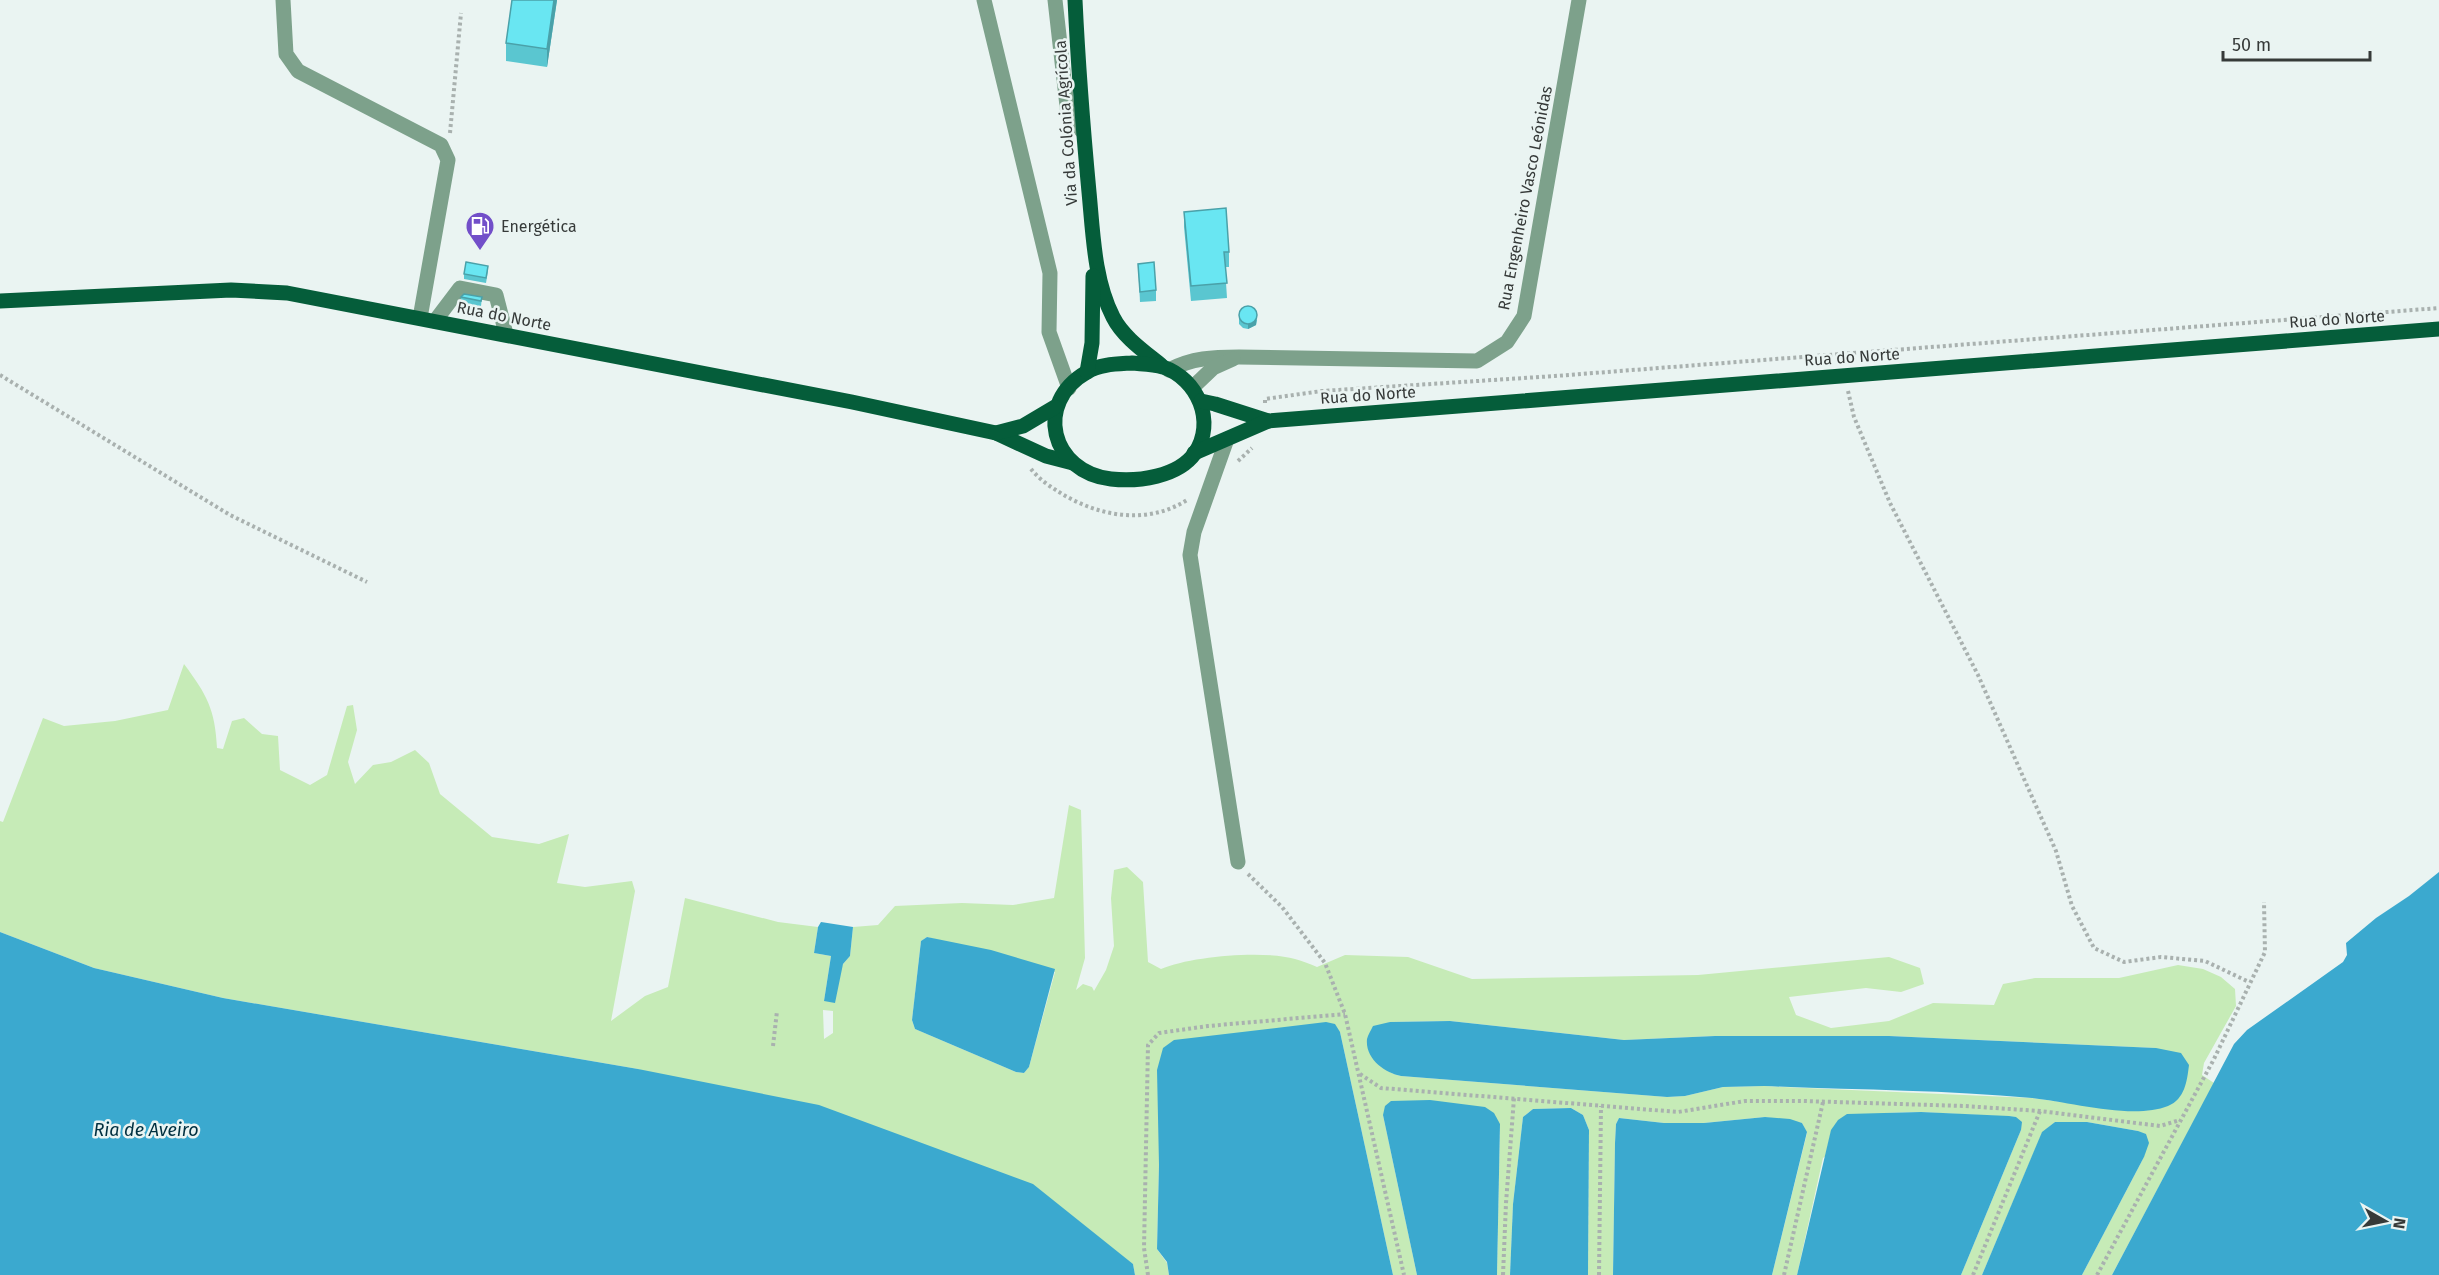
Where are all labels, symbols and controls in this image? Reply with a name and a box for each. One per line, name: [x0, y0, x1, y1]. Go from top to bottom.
scale bar: [2223, 24, 2370, 62]
text: 50 m: [2232, 34, 2271, 56]
street label: Via da Colónia Agrícola: [1051, 40, 1081, 206]
street label: Rua Engenheiro Vasco Leónidas: [1494, 84, 1556, 312]
fuel station icon: Energética: [464, 210, 496, 252]
place label: Energética: [501, 217, 577, 236]
street label: Rua do Norte: [455, 298, 553, 334]
street label: Rua do Norte: [2289, 306, 2385, 332]
street label: Rua do Norte: [1804, 344, 1900, 370]
street label: Rua do Norte: [1320, 382, 1416, 408]
water label: Ria de Aveiro: [93, 1119, 199, 1141]
north arrow: [2355, 1191, 2415, 1251]
text: N: [2389, 1217, 2410, 1230]

